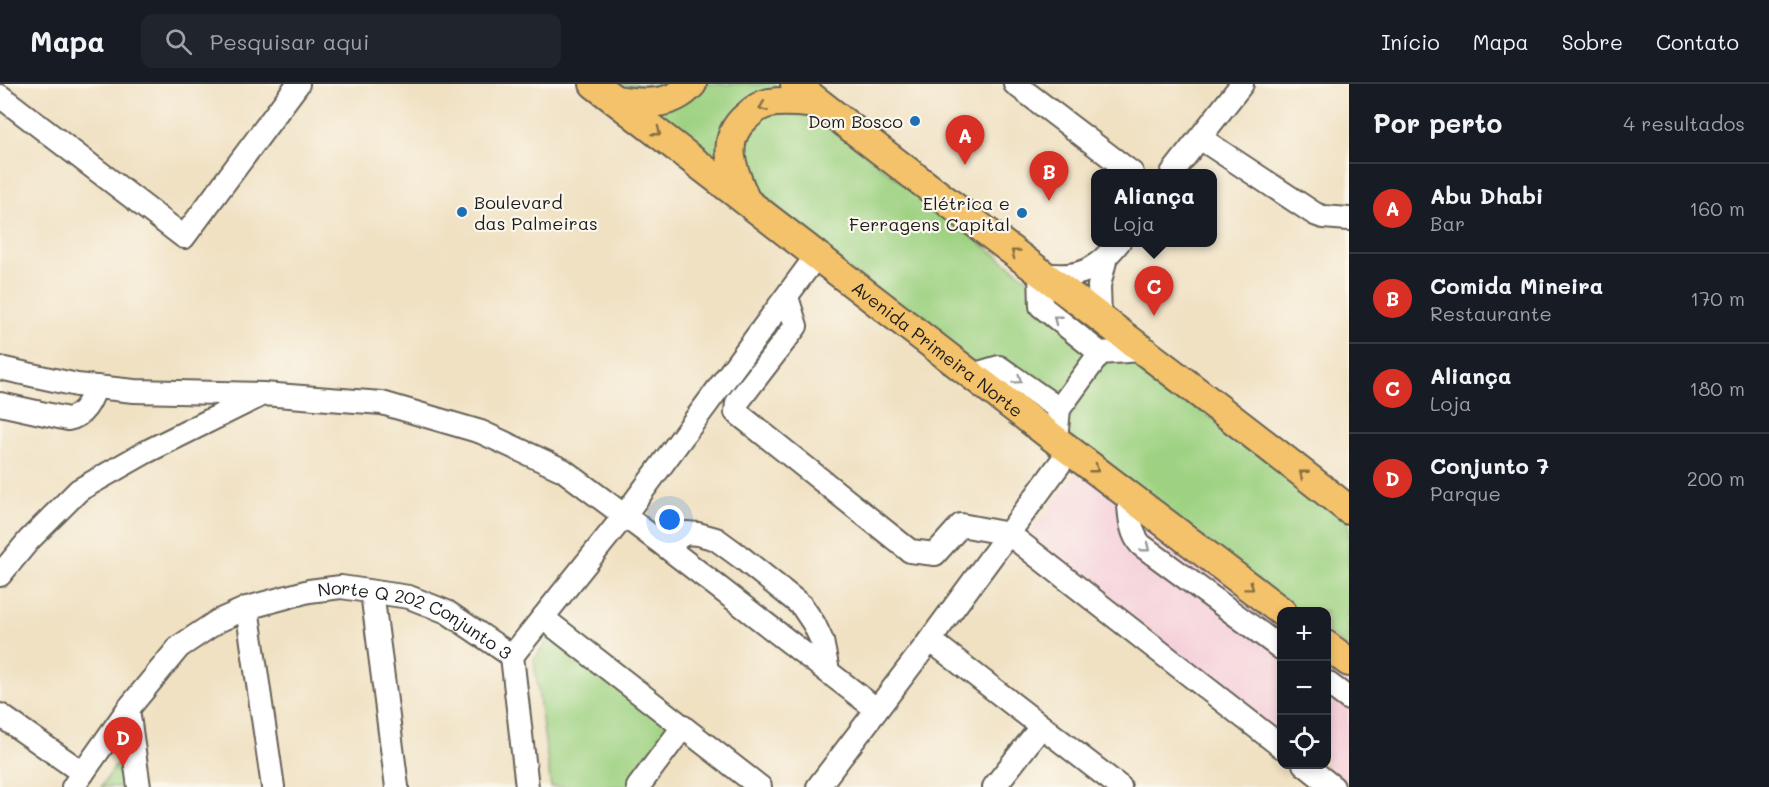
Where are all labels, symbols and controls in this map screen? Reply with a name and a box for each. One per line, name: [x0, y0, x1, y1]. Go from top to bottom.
search box: [141, 14, 561, 68]
text: Mapa: [30, 23, 105, 59]
icon: search: [162, 25, 195, 58]
text: Pesquisar aqui: [210, 27, 369, 56]
text: Início: [1381, 28, 1440, 55]
text: Mapa: [1473, 28, 1529, 55]
text: Sobre: [1562, 28, 1623, 55]
text: Contato: [1656, 28, 1739, 55]
one-way arrow: [758, 99, 768, 112]
text: Por perto: [1373, 106, 1502, 140]
place label: Dom Bosco: [808, 109, 903, 133]
text: 4 resultados: [1623, 110, 1745, 136]
marker: Dom Bosco: [908, 114, 922, 128]
pin: A: [946, 116, 984, 165]
one-way arrow: [651, 125, 662, 136]
pin: B: [1030, 152, 1068, 201]
popup: [1091, 169, 1217, 247]
text: Aliança: [1113, 181, 1195, 210]
text: Abu Dhabi: [1430, 181, 1543, 210]
place label: Boulevard das Palmeiras: [474, 190, 598, 235]
place label: Elétrica e Ferragens Capital: [849, 191, 1010, 236]
text: A: [1386, 195, 1399, 221]
text: 160 m: [1689, 195, 1745, 221]
marker: Boulevard das Palmeiras: [455, 205, 469, 219]
marker: Elétrica e Ferragens Capital: [1015, 206, 1029, 220]
text: Loja: [1113, 210, 1155, 236]
text: Bar: [1430, 210, 1465, 236]
one-way arrow: [1011, 250, 1022, 261]
pin: C: [1134, 266, 1174, 316]
text: Comida Mineira: [1430, 271, 1603, 300]
street label: Avenida Primeira Norte: [847, 275, 1028, 422]
text: B: [1386, 285, 1399, 311]
text: 170 m: [1690, 285, 1745, 311]
text: Restaurante: [1430, 300, 1552, 326]
one-way arrow: [1053, 316, 1064, 327]
text: Aliança: [1430, 361, 1512, 390]
one-way arrow: [1011, 373, 1022, 384]
text: C: [1385, 375, 1400, 401]
text: 180 m: [1689, 375, 1745, 401]
text: Loja: [1430, 390, 1472, 416]
text: Conjunto 7: [1430, 451, 1549, 480]
one-way arrow: [1088, 462, 1099, 473]
text: D: [1385, 465, 1400, 491]
text: 200 m: [1687, 465, 1745, 491]
one-way arrow: [1299, 470, 1310, 481]
text: Parque: [1430, 480, 1501, 506]
your location: [655, 505, 684, 534]
one-way arrow: [1139, 540, 1150, 551]
street label: Norte Q 202 Conjunto 3: [316, 575, 517, 665]
one-way arrow: [1243, 580, 1254, 591]
map controls: [1277, 607, 1331, 769]
button: +: [1277, 607, 1331, 661]
button: −: [1277, 661, 1331, 715]
button: locate: [1277, 715, 1331, 769]
pin: D: [104, 718, 142, 767]

